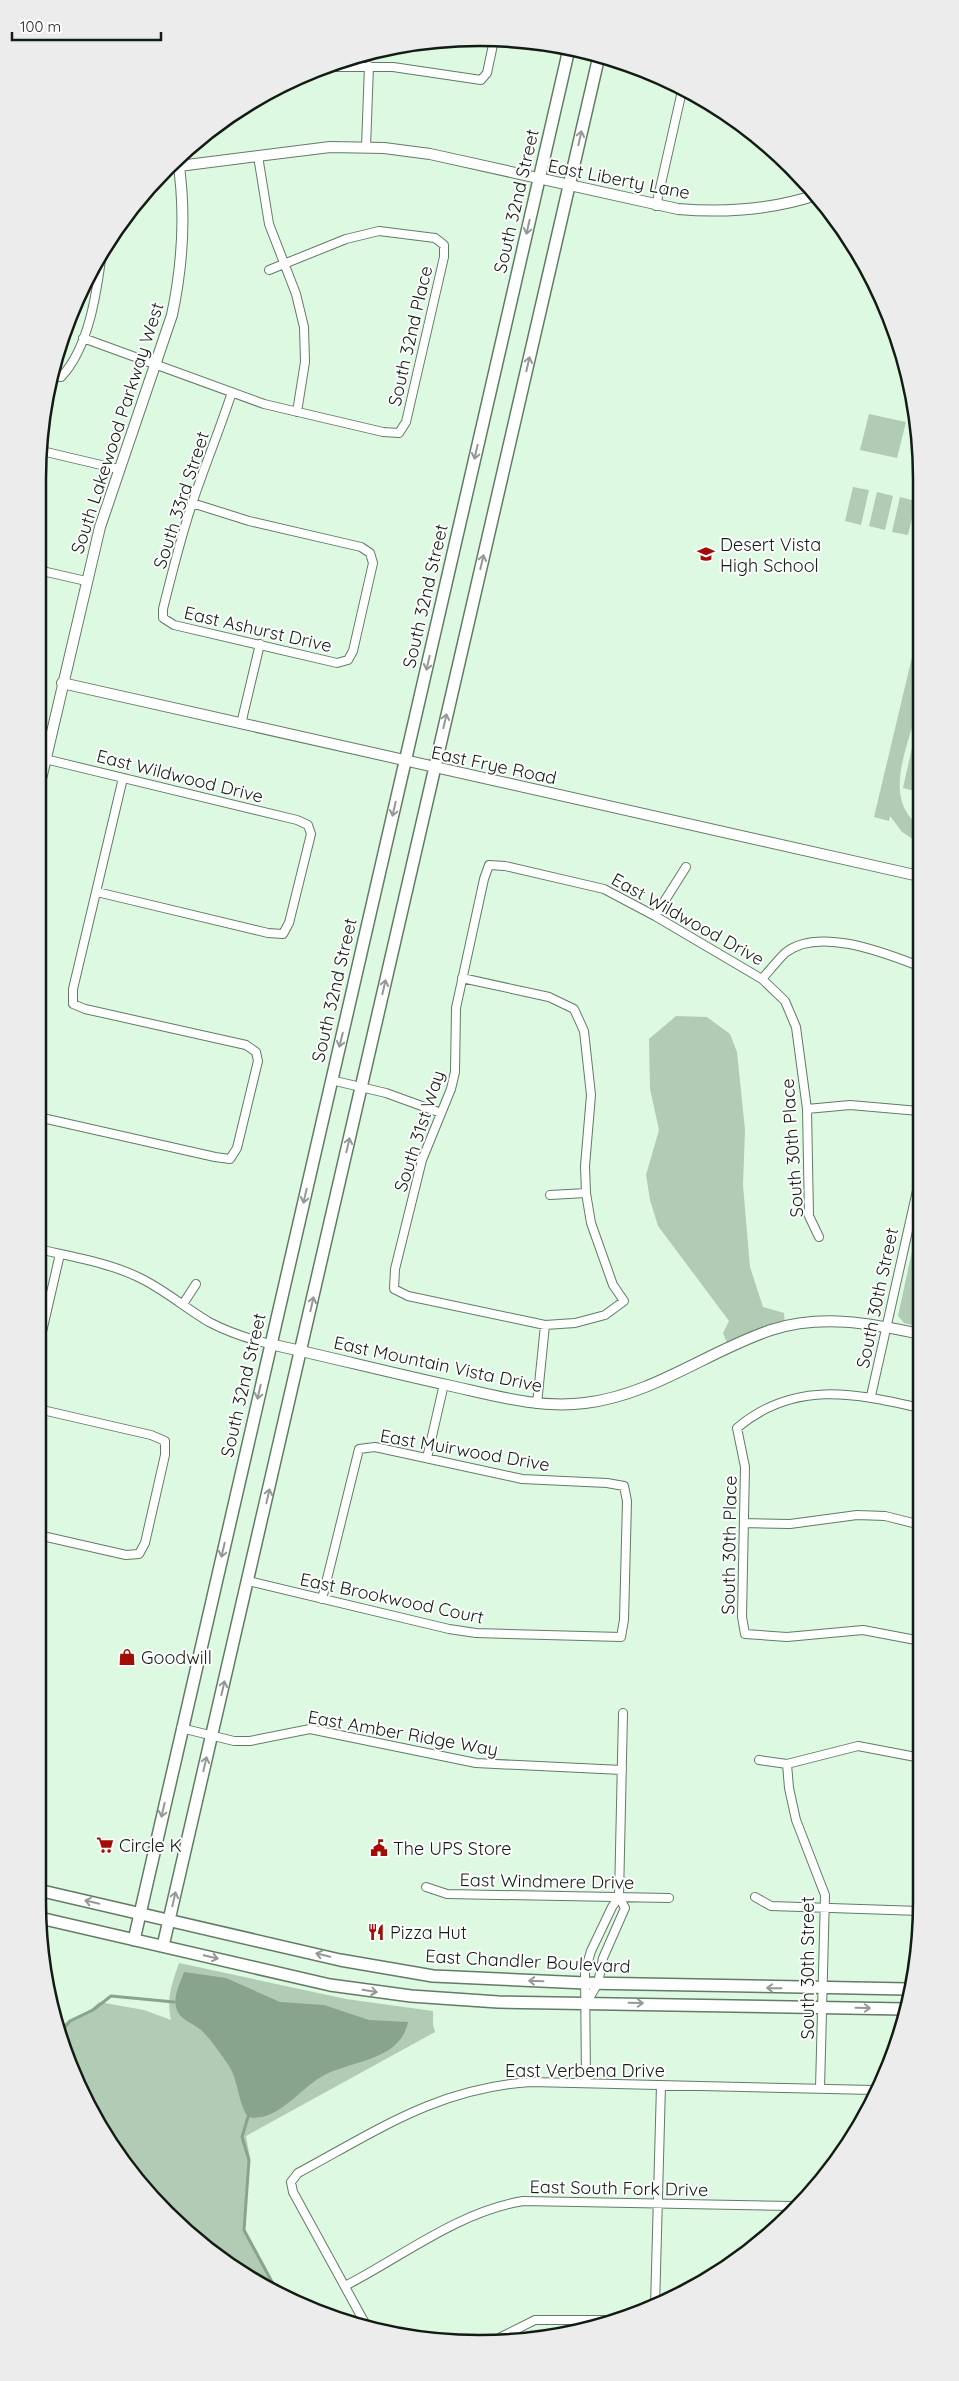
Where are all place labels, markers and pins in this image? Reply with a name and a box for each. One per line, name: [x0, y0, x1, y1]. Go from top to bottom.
place label: Desert Vista High School: [720, 533, 821, 577]
school or university icon: Desert Vista High School: [696, 544, 716, 564]
place label: Goodwill: [141, 1646, 212, 1669]
shop icon: Goodwill: [117, 1647, 137, 1667]
place label: Circle K: [119, 1834, 182, 1857]
supermarket icon: Circle K: [95, 1835, 115, 1855]
place label: The UPS Store: [393, 1837, 511, 1860]
public building icon: The UPS Store: [369, 1838, 389, 1858]
place label: Pizza Hut: [390, 1921, 467, 1944]
restaurant icon: Pizza Hut: [366, 1922, 386, 1942]

